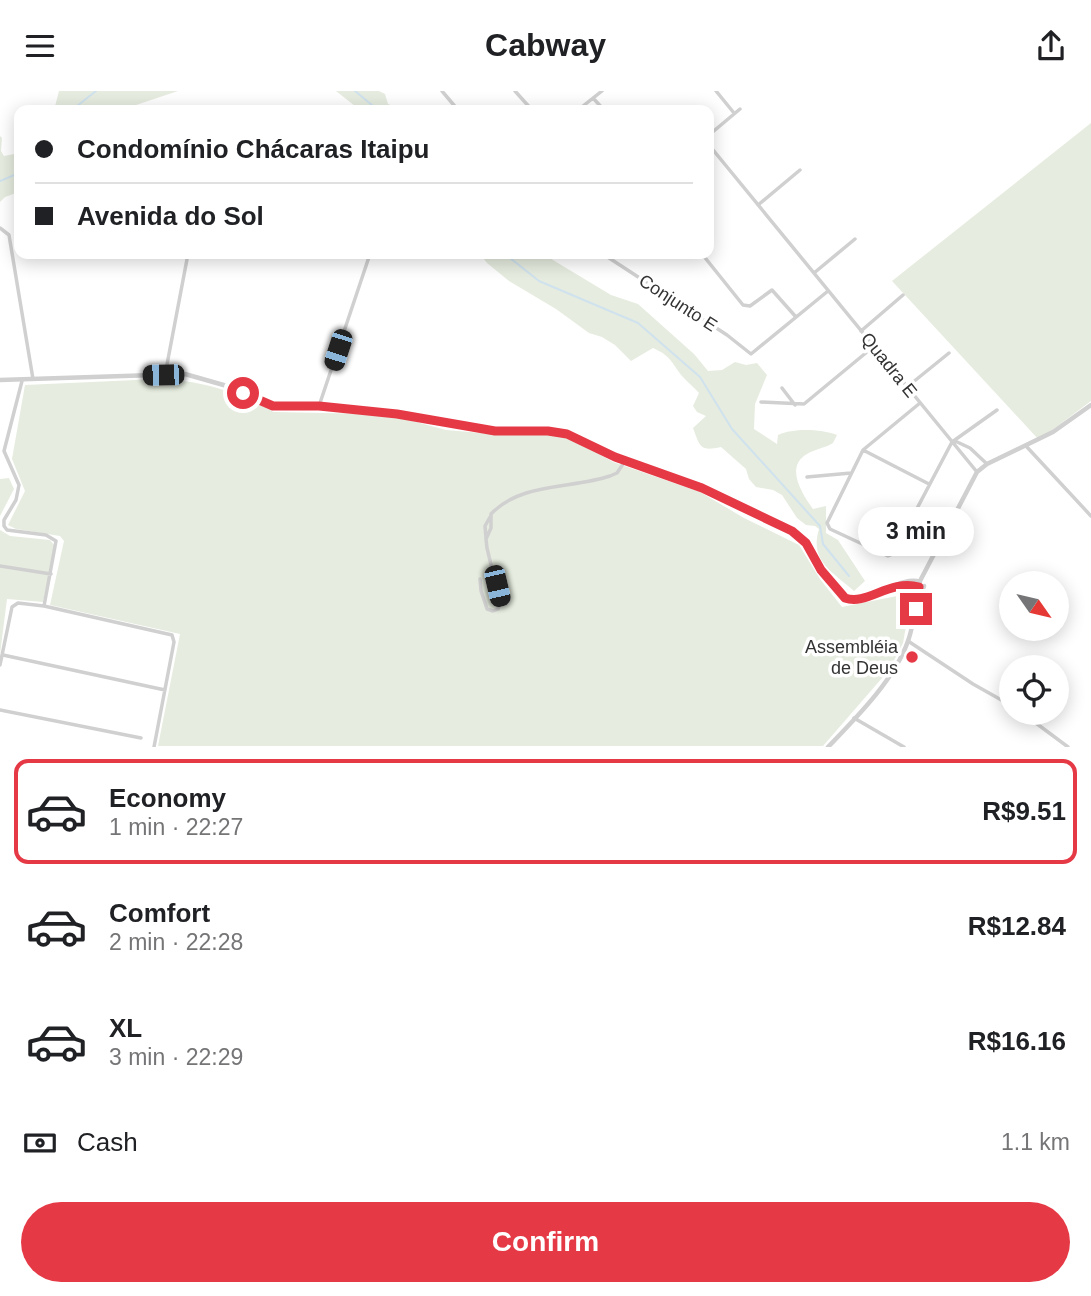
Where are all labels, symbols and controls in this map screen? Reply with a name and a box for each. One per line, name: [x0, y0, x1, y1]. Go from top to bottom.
icon: menu: [21, 27, 59, 65]
text: Cabway: [485, 27, 606, 63]
icon: share: [1032, 27, 1070, 65]
text: Condomínio Chácaras Itaipu: [77, 134, 430, 164]
text: Avenida do Sol: [77, 201, 264, 231]
street label: Conjunto E: [635, 270, 721, 336]
car: [322, 327, 355, 373]
street label: Quadra E: [857, 329, 921, 401]
car: [142, 364, 185, 386]
route start: [227, 377, 259, 409]
callout: 3 min: [858, 507, 974, 557]
text: 3 min: [886, 518, 946, 544]
car: [483, 563, 512, 609]
north arrow: [999, 571, 1069, 641]
map controls: [999, 571, 1069, 725]
route end: [900, 593, 932, 625]
place label: Assembléia de Deus: [805, 637, 899, 678]
marker: Assembléia de Deus: [904, 649, 920, 665]
button: locate: [999, 655, 1069, 725]
icon: car: [25, 780, 88, 843]
text: Economy: [109, 783, 226, 813]
text: R$9.51: [982, 796, 1066, 826]
text: 1 min · 22:27: [109, 814, 243, 840]
icon: car: [25, 895, 88, 958]
text: Comfort: [109, 898, 210, 928]
text: R$12.84: [968, 911, 1066, 941]
text: 2 min · 22:28: [109, 929, 243, 955]
icon: car: [25, 1010, 88, 1073]
text: XL: [109, 1013, 142, 1043]
text: R$16.16: [968, 1026, 1066, 1056]
text: 3 min · 22:29: [109, 1044, 243, 1070]
icon: cash: [21, 1124, 59, 1162]
text: Cash: [77, 1127, 138, 1157]
text: 1.1 km: [1001, 1129, 1070, 1155]
button: Confirm: [21, 1202, 1070, 1282]

